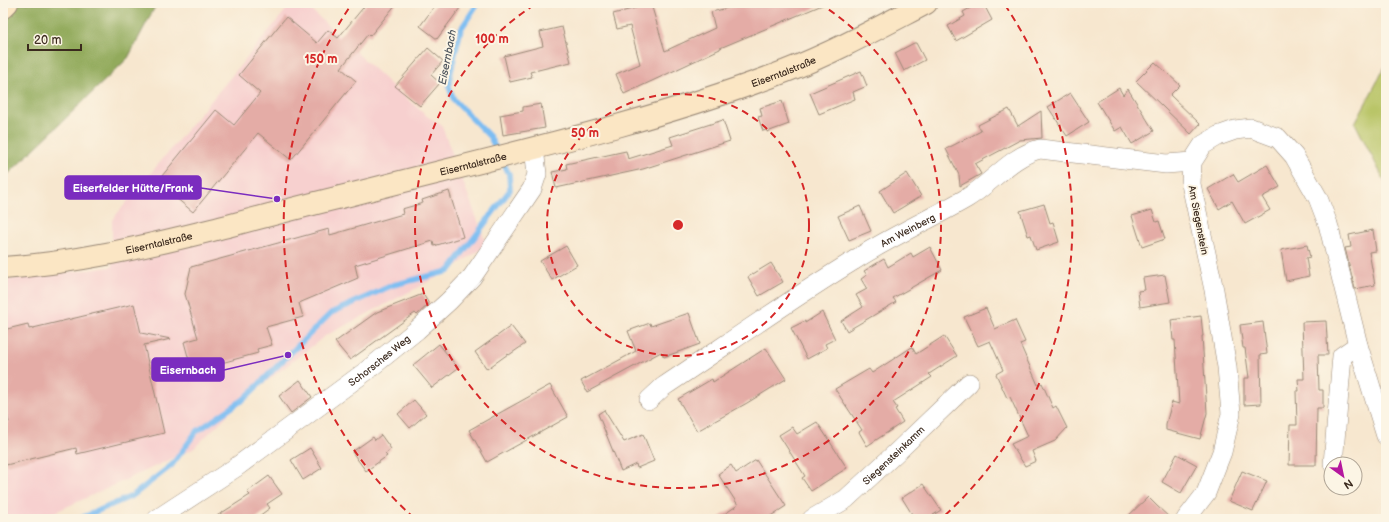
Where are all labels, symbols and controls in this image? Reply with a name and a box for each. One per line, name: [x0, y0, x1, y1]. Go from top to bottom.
scale bar: [28, 26, 81, 52]
water label: Eisernbach: [436, 28, 459, 86]
text: 100 m: [475, 32, 509, 47]
text: 20 m: [34, 33, 61, 48]
text: 150 m: [305, 52, 337, 67]
street label: Eiserntalstraße: [750, 54, 818, 90]
text: 50 m: [571, 126, 599, 141]
street label: Eiserntalstraße: [439, 150, 508, 179]
callout: Eiserfelder Hütte/Frank: [65, 176, 201, 199]
text: Eiserfelder Hütte/Frank: [73, 182, 193, 195]
street label: Am Siegenstein: [1185, 185, 1211, 256]
street label: Am Weinberg: [879, 211, 938, 250]
centre of rings: [671, 218, 685, 232]
street label: Eiserntalstraße: [124, 230, 194, 257]
street label: Schorsches Weg: [346, 333, 413, 389]
callout: Eisernbach: [152, 358, 224, 381]
text: Eisernbach: [160, 364, 216, 377]
street label: Siegensteinkamm: [861, 424, 927, 488]
north arrow: [1323, 456, 1363, 496]
text: N: [1341, 476, 1355, 492]

